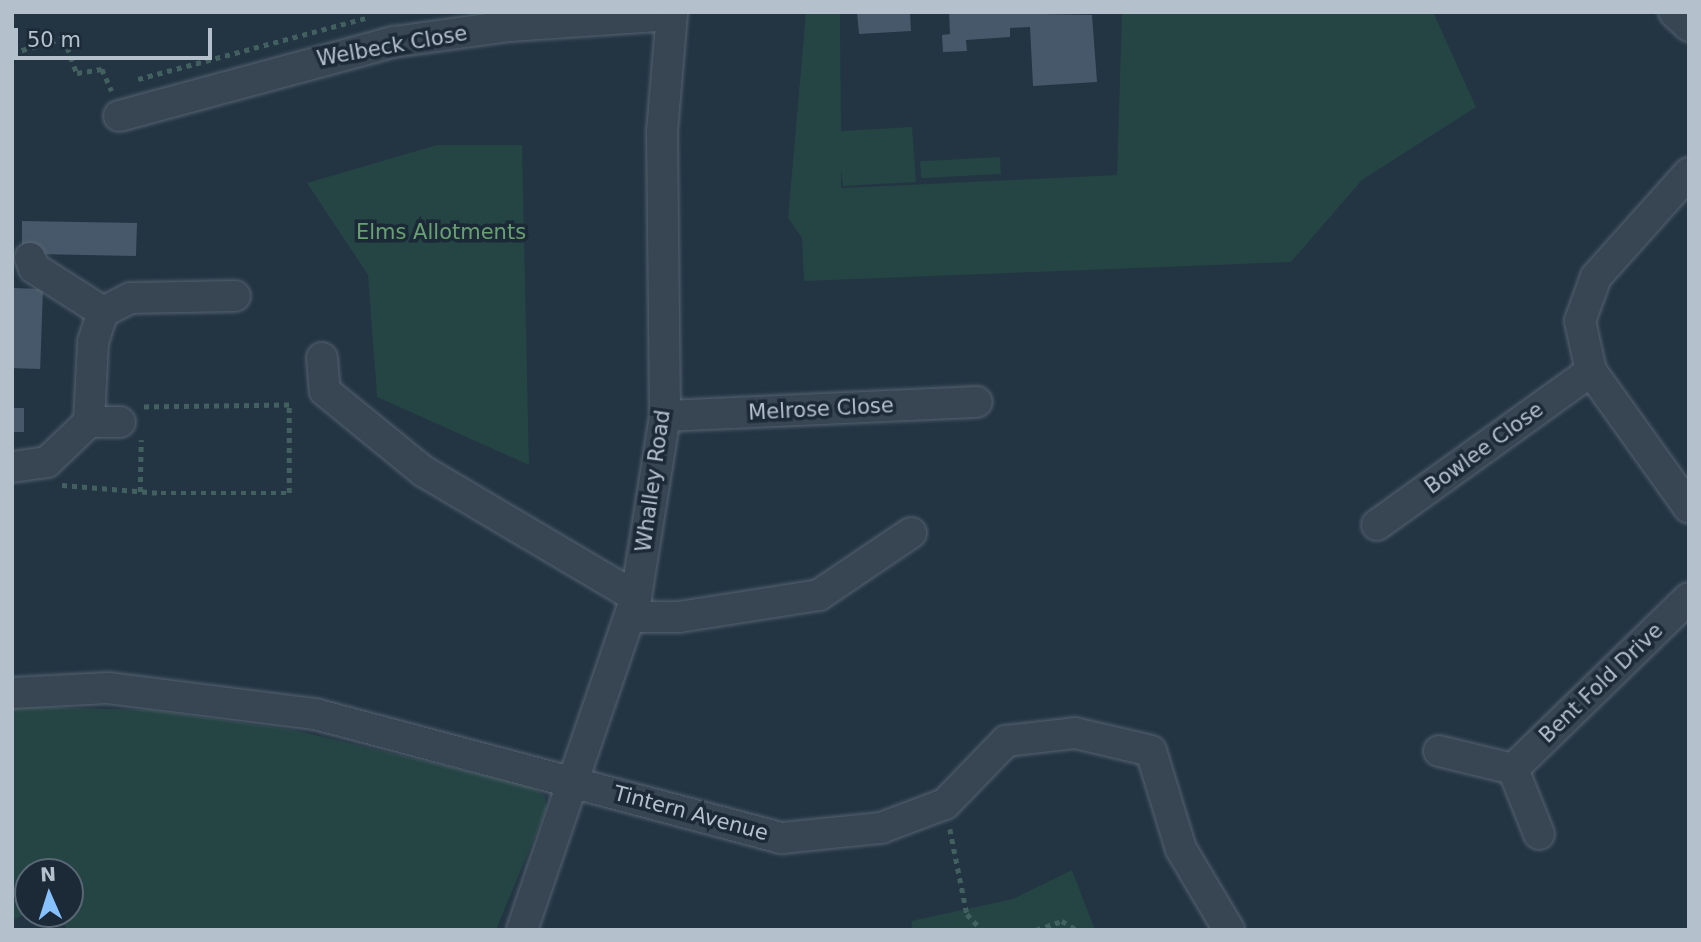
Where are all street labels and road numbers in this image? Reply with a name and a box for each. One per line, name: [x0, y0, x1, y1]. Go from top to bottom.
street label: Welbeck Close: [315, 20, 469, 72]
street label: Melrose Close: [748, 393, 894, 425]
street label: Bowlee Close: [1420, 397, 1548, 499]
street label: Whalley Road: [631, 408, 675, 554]
street label: Bent Fold Drive: [1534, 618, 1668, 748]
street label: Tintern Avenue: [611, 780, 771, 846]

